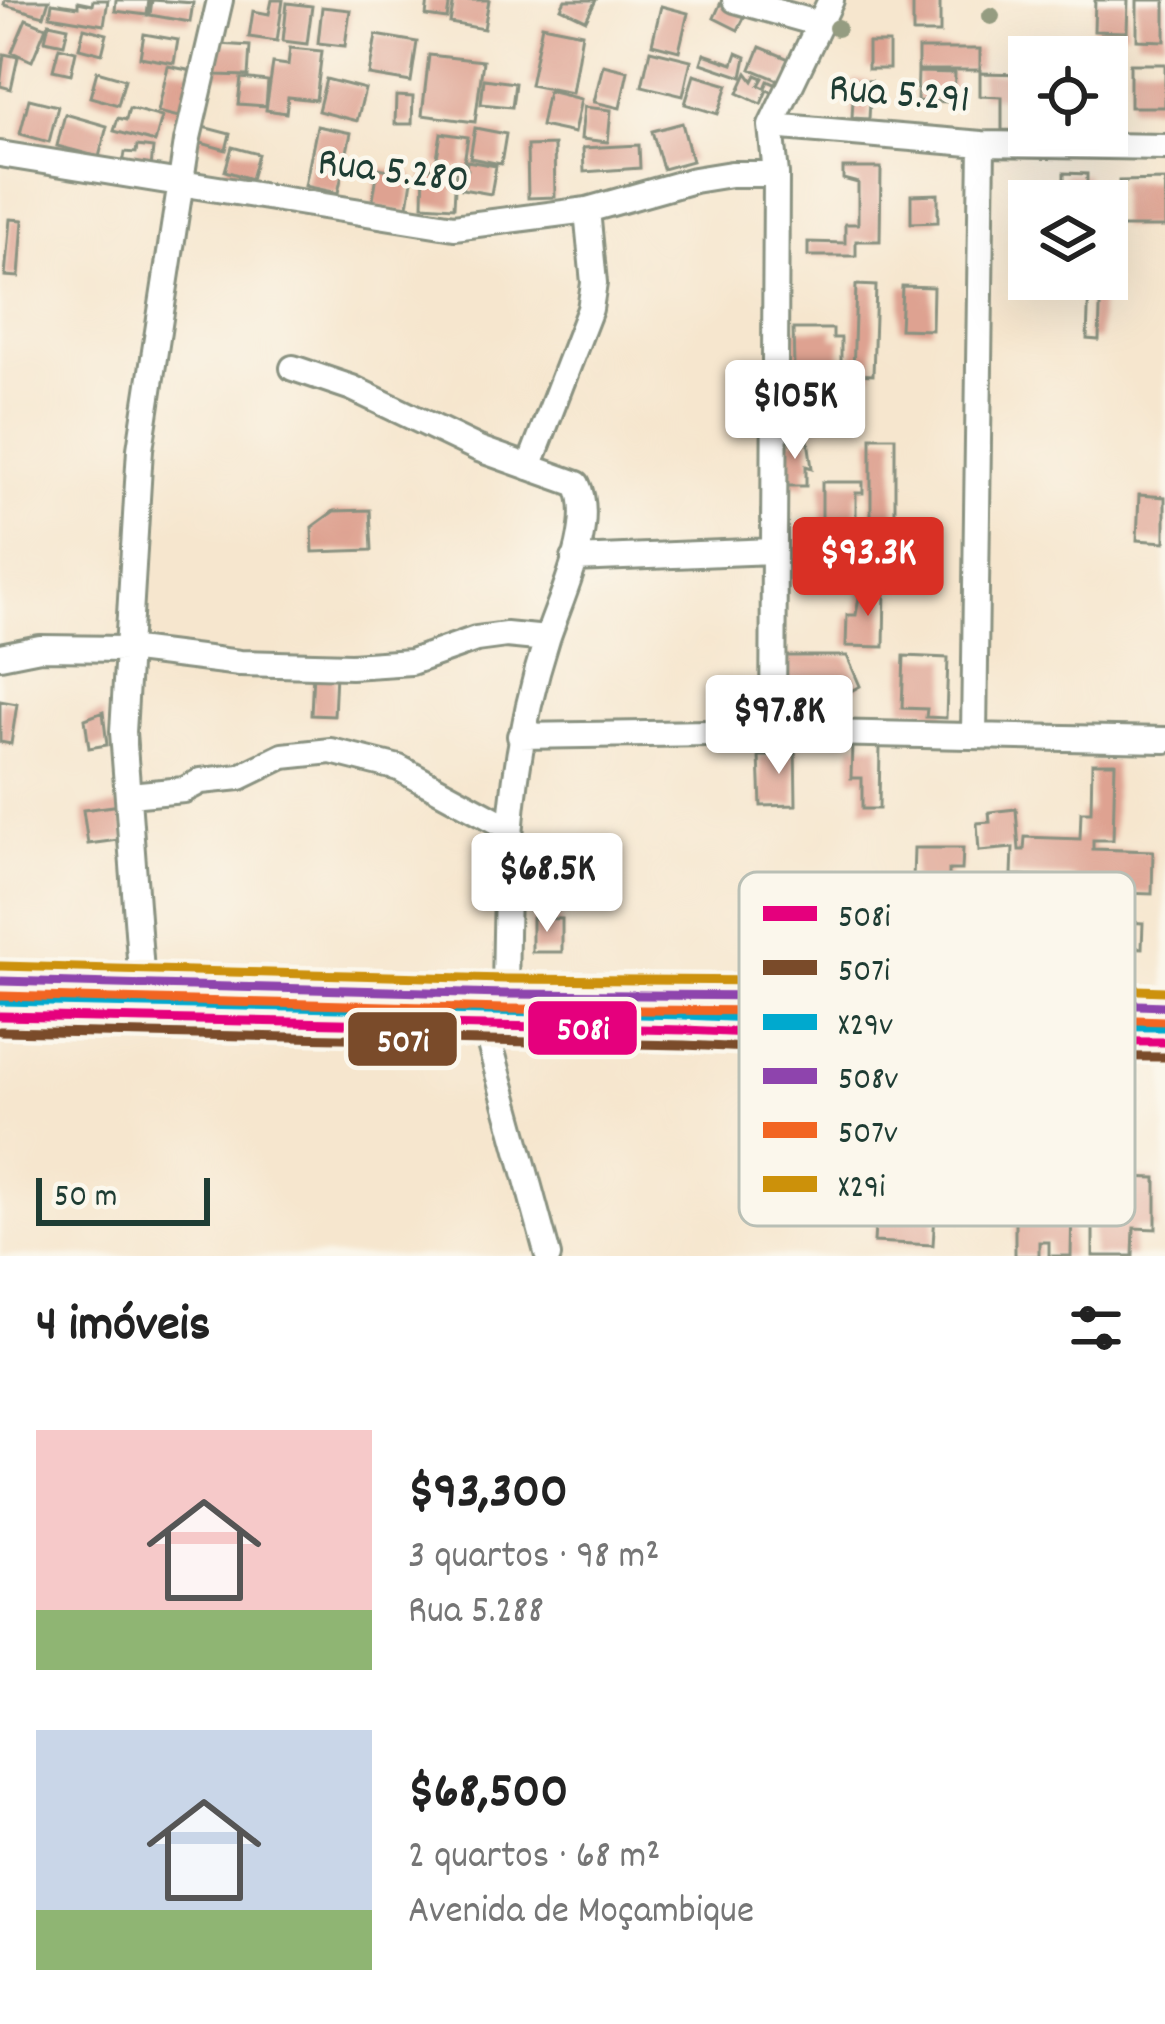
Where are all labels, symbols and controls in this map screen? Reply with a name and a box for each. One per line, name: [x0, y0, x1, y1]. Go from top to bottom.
map controls: [1008, 36, 1128, 300]
button: locate: [1008, 36, 1128, 156]
street label: Rua 5.291: [826, 61, 972, 133]
street label: Rua 5.280: [314, 135, 472, 213]
button: layers: [1008, 180, 1128, 300]
pin: $105K: [711, 360, 879, 462]
text: $105K: [752, 371, 838, 426]
pin: $93.3K: [770, 517, 966, 619]
text: $93.3K: [820, 528, 916, 583]
pin: $97.8K: [681, 675, 877, 777]
text: $97.8K: [733, 686, 825, 741]
pin: $68.5K: [449, 833, 645, 935]
text: $68.5K: [498, 844, 596, 899]
legend: [739, 872, 1135, 1226]
text: 508i: [838, 896, 891, 943]
text: 507i: [838, 950, 890, 997]
line badge: 508i: [526, 999, 639, 1057]
text: X29v: [838, 1004, 893, 1051]
text: 508i: [557, 1009, 609, 1056]
line badge: 507i: [346, 1010, 459, 1068]
text: 507i: [377, 1021, 429, 1068]
text: 508v: [838, 1058, 898, 1105]
text: 507v: [838, 1112, 898, 1159]
text: X29i: [838, 1166, 885, 1213]
scale bar: [36, 1172, 210, 1225]
text: 50 m: [54, 1175, 118, 1222]
text: 4 imóveis: [36, 1292, 210, 1364]
icon: filters: [1063, 1295, 1129, 1361]
text: $93,300: [408, 1459, 568, 1531]
icon: home: [132, 1478, 276, 1622]
text: 3 quartos · 98 m²: [408, 1531, 660, 1586]
text: Rua 5.288: [408, 1586, 544, 1641]
text: $68,500: [408, 1759, 568, 1831]
icon: home: [132, 1778, 276, 1922]
text: 2 quartos · 68 m²: [408, 1831, 661, 1886]
text: Avenida de Moçambique: [408, 1886, 754, 1941]

